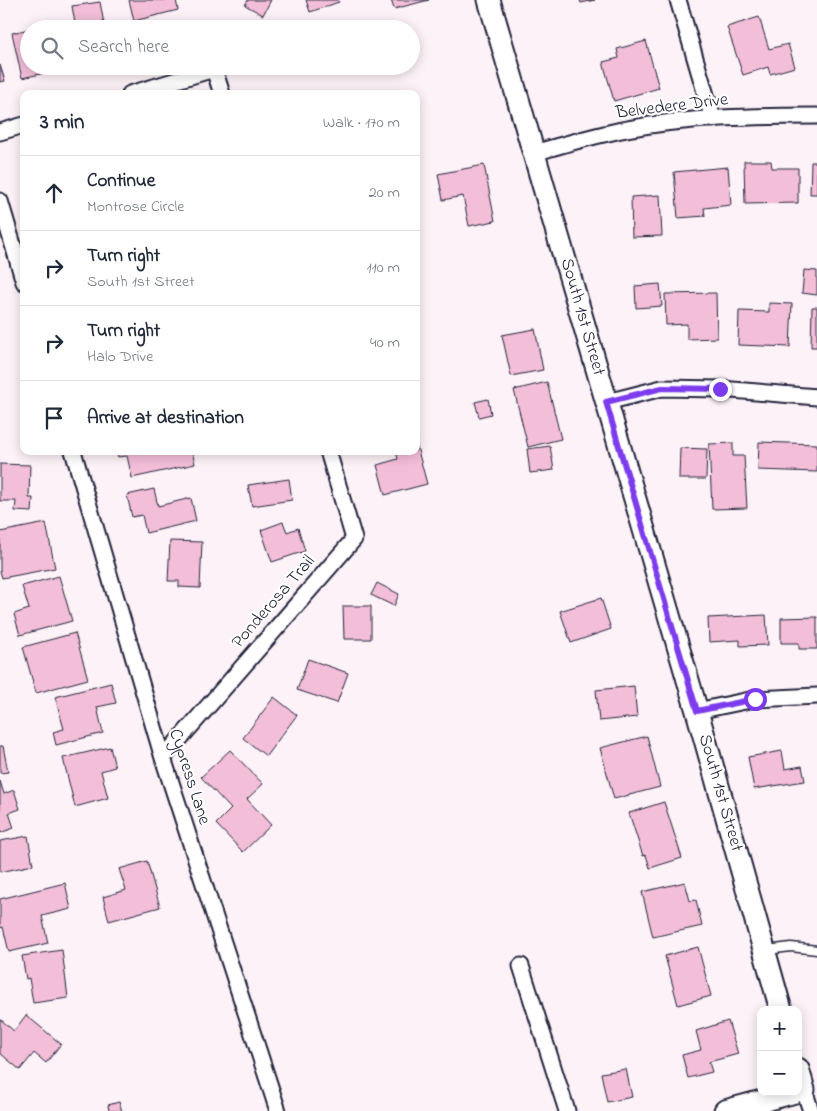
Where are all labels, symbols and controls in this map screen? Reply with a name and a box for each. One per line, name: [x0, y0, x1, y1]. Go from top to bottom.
search box: [20, 20, 420, 75]
icon: search: [38, 34, 66, 62]
text: Search here: [78, 34, 169, 61]
street label: Belvedere Drive: [614, 87, 730, 127]
text: 3 min: [40, 108, 84, 138]
text: Walk · 170 m: [323, 111, 400, 135]
text: Continue: [87, 168, 155, 195]
icon: ahead: [40, 179, 68, 207]
text: 20 m: [369, 181, 400, 205]
text: Montrose Circle: [87, 195, 184, 219]
text: Turn right: [87, 243, 160, 270]
icon: right: [40, 254, 68, 282]
street label: South 1st Street: [553, 255, 611, 379]
text: 110 m: [366, 256, 400, 280]
text: South 1st Street: [87, 270, 195, 294]
text: Turn right: [87, 318, 160, 345]
icon: right: [40, 329, 68, 357]
text: 40 m: [370, 331, 400, 355]
text: Halo Drive: [87, 345, 153, 369]
route end: [709, 378, 732, 401]
icon: arrive: [40, 404, 68, 432]
text: Arrive at destination: [87, 405, 244, 432]
street label: Ponderosa Trail: [226, 550, 322, 654]
route start: [744, 688, 767, 711]
street label: Cypress Lane: [161, 726, 217, 829]
street label: South 1st Street: [691, 731, 749, 855]
map controls: [757, 1006, 802, 1096]
button: +: [757, 1006, 802, 1051]
button: −: [757, 1051, 802, 1096]

